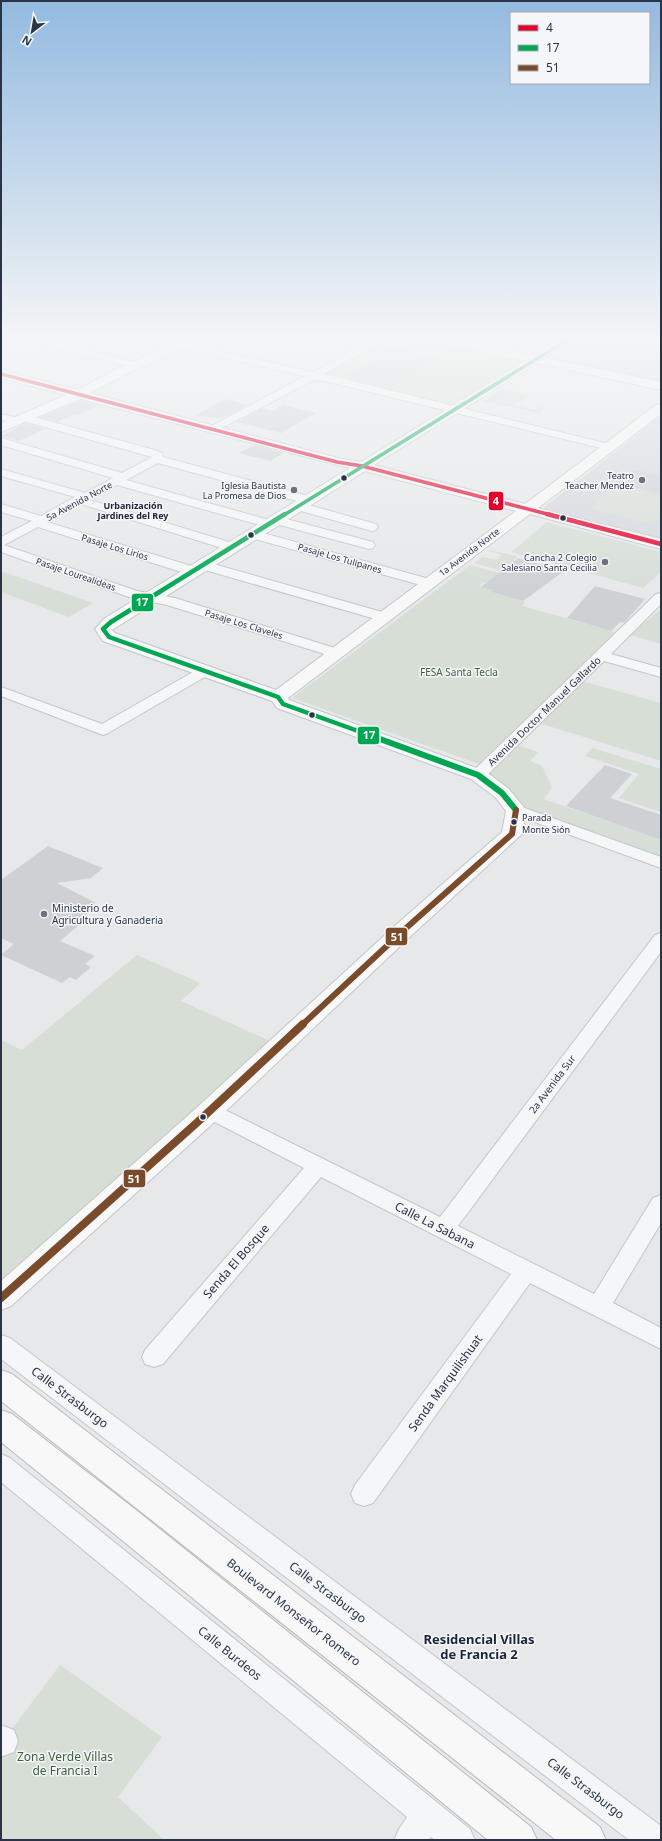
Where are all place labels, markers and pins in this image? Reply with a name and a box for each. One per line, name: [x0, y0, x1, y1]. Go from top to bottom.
place label: Teatro Teacher Mendez: [565, 469, 634, 492]
unlabelled marker: [339, 473, 349, 483]
marker: Teatro Teacher Mendez: [637, 475, 647, 485]
place label: Iglesia Bautista La Promesa de Dios: [203, 479, 286, 502]
marker: Iglesia Bautista La Promesa de Dios: [289, 485, 299, 495]
unlabelled marker: [558, 513, 568, 523]
unlabelled marker: [246, 530, 256, 540]
place label: Cancha 2 Colegio Salesiano Santa Cecilia: [501, 551, 597, 574]
marker: Cancha 2 Colegio Salesiano Santa Cecilia: [600, 557, 610, 567]
unlabelled marker: [307, 710, 317, 720]
place label: Parada Monte Sión: [522, 811, 570, 836]
marker: Parada Monte Sión: [509, 817, 519, 827]
place label: Ministerio de Agricultura y Ganaderia: [52, 901, 163, 927]
marker: Ministerio de Agricultura y Ganaderia: [39, 909, 49, 919]
unlabelled marker: [198, 1112, 208, 1122]

